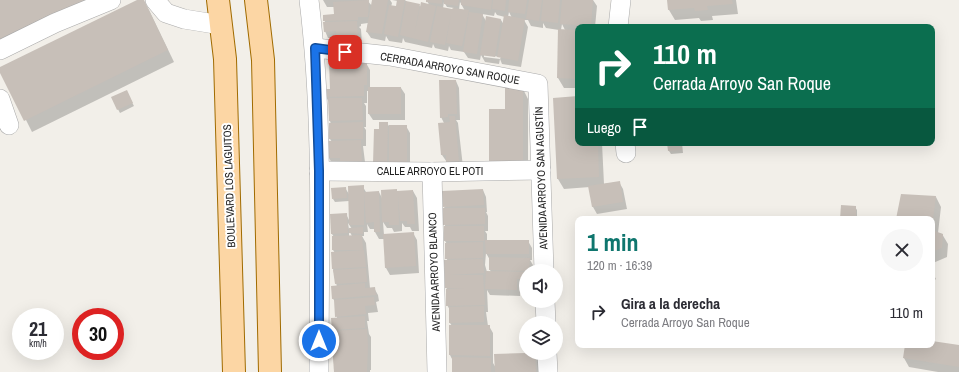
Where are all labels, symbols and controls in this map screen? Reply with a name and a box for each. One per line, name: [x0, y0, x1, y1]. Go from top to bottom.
pin: [328, 35, 362, 69]
text: 110 m: [653, 35, 717, 73]
icon: right: [587, 40, 639, 92]
icon: arrive: [334, 41, 356, 63]
street label: CERRADA ARROYO SAN ROQUE: [379, 49, 521, 87]
text: Cerrada Arroyo San Roque: [653, 71, 831, 96]
street label: AVENIDA ARROYO SAN AGUSTÍN: [532, 106, 551, 251]
icon: arrive: [629, 116, 651, 138]
text: Luego: [587, 117, 621, 138]
street label: BOULEVARD LOS LAGUITOS: [220, 124, 238, 248]
street label: CALLE ARROYO EL POTI: [377, 164, 483, 178]
street label: AVENIDA ARROYO BLANCO: [425, 212, 443, 333]
text: 1 min: [587, 226, 638, 258]
button: close: [881, 229, 923, 271]
text: 120 m · 16:39: [587, 257, 652, 274]
map controls: [519, 264, 563, 360]
button: sound: [519, 264, 563, 308]
text: Gira a la derecha: [621, 293, 720, 314]
icon: right: [587, 301, 609, 323]
text: 110 m: [890, 302, 923, 323]
speed limit sign: 30: [72, 308, 124, 360]
text: Cerrada Arroyo San Roque: [621, 314, 750, 331]
text: 21: [29, 315, 47, 342]
button: layers: [519, 316, 563, 360]
position arrow: [298, 320, 340, 362]
text: km/h: [29, 337, 47, 350]

